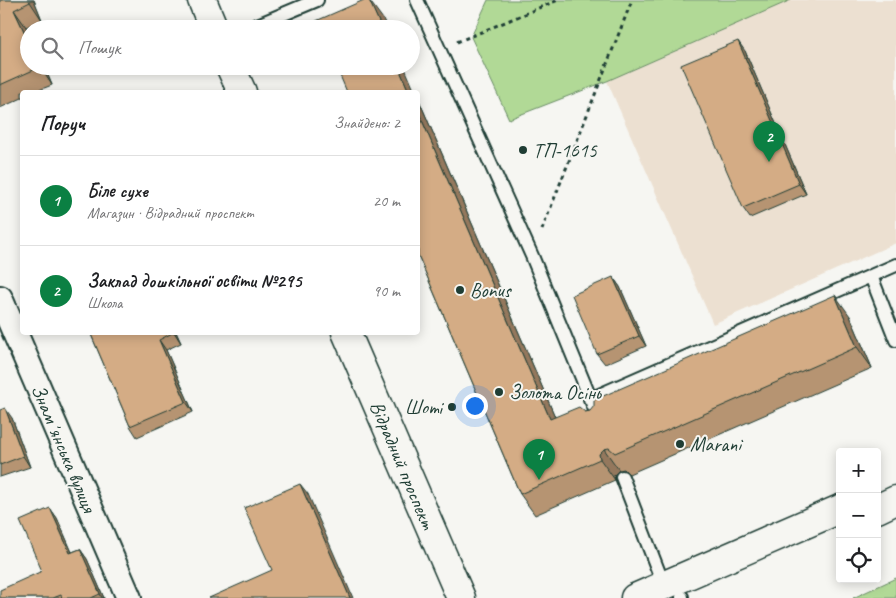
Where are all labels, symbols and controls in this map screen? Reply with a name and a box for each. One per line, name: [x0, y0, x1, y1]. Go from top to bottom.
search box: [20, 20, 420, 75]
icon: search: [38, 34, 66, 62]
text: Пошук: [78, 36, 120, 60]
text: Поруч: [40, 110, 85, 136]
text: Знайдено: 2: [334, 113, 400, 133]
pin: 2: [753, 121, 785, 162]
place label: ТП-1615: [533, 138, 598, 163]
marker: ТП-1615: [517, 144, 529, 156]
text: Біле сухе: [87, 179, 148, 203]
text: 1: [52, 191, 60, 211]
text: 20 m: [373, 191, 400, 211]
text: Магазин · Відрадний проспект: [87, 203, 254, 223]
text: Заклад дошкільної освіти №295: [87, 269, 301, 293]
place label: Bonus: [470, 278, 513, 303]
text: 2: [52, 281, 60, 301]
text: 90 m: [373, 281, 400, 301]
marker: Bonus: [454, 284, 466, 296]
text: Школа: [87, 293, 122, 313]
place label: Золота Осінь: [509, 380, 602, 405]
street label: Знамʼянська вулиця: [25, 381, 102, 518]
marker: Золота Осінь: [493, 386, 505, 398]
your location: [462, 393, 488, 419]
place label: Шоті: [405, 395, 444, 420]
street label: Відрадний проспект: [364, 397, 441, 534]
marker: Шоті: [446, 401, 458, 413]
place label: Marani: [690, 432, 743, 457]
marker: Marani: [674, 438, 686, 450]
pin: 1: [523, 439, 555, 480]
map controls: [836, 448, 881, 583]
button: +: [836, 448, 881, 493]
button: −: [836, 493, 881, 538]
button: locate: [836, 538, 881, 583]

